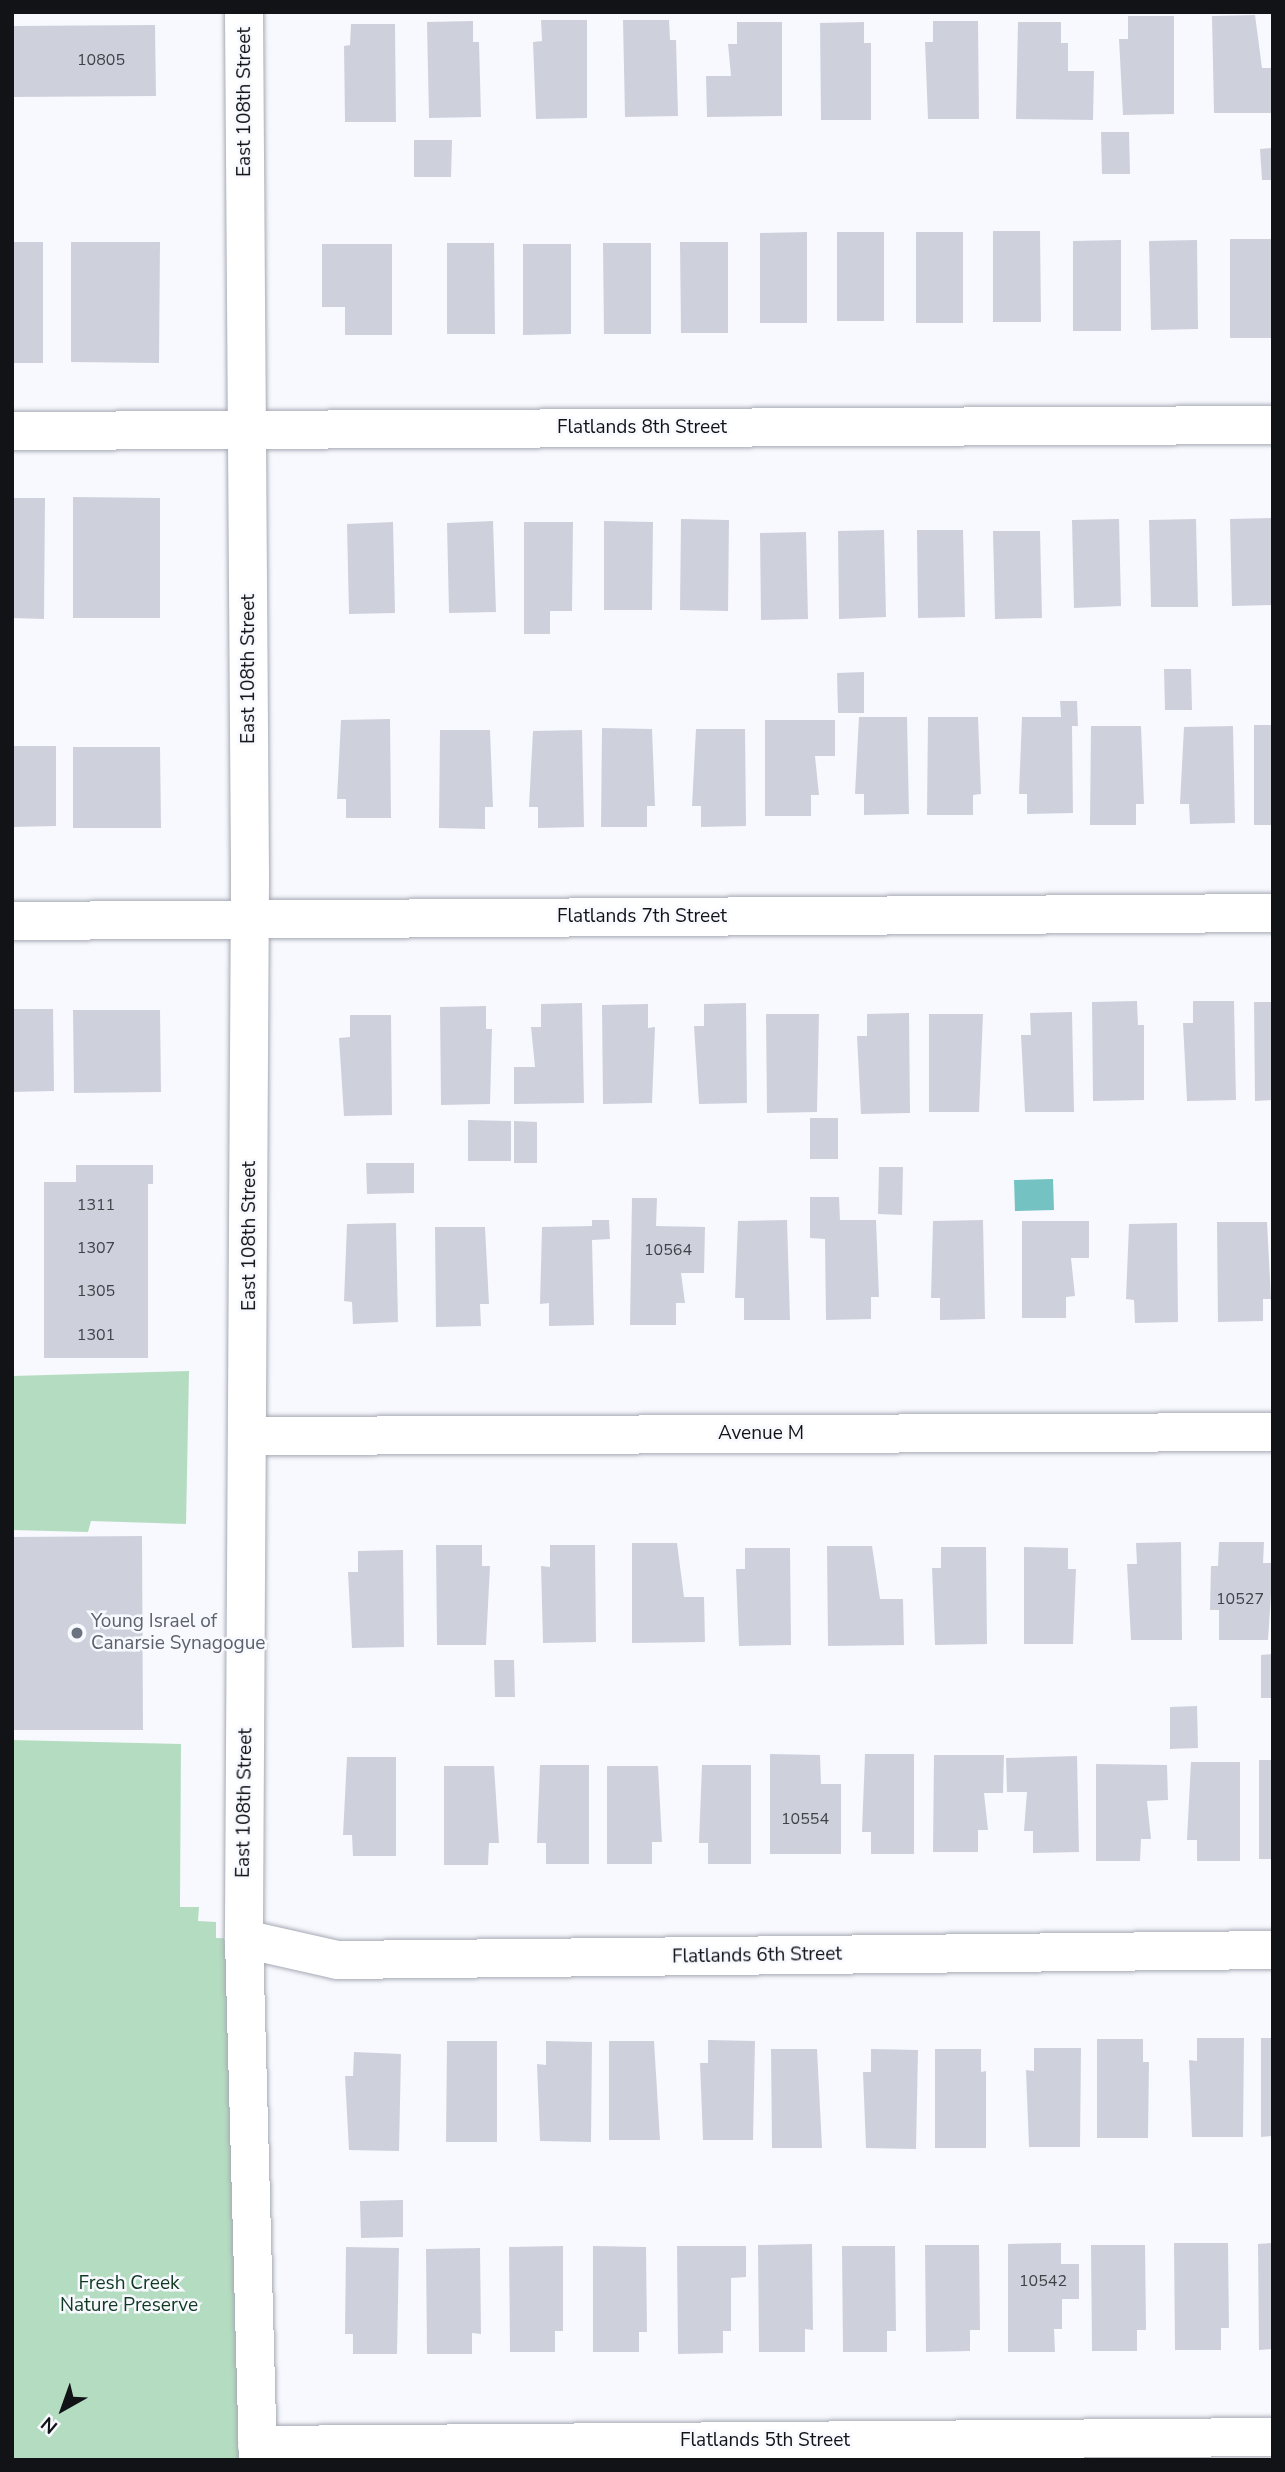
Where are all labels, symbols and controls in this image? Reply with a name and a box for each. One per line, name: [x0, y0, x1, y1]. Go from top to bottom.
street label: East 108th Street: [234, 27, 256, 177]
house number: 10805: [77, 50, 125, 70]
street label: Flatlands 8th Street: [557, 417, 727, 439]
street label: East 108th Street: [238, 594, 260, 744]
street label: Flatlands 7th Street: [557, 906, 727, 928]
street label: East 108th Street: [239, 1161, 261, 1311]
house number: 1311: [77, 1195, 115, 1215]
house number: 1307: [77, 1238, 115, 1258]
house number: 10564: [644, 1240, 692, 1260]
house number: 1305: [77, 1281, 115, 1301]
house number: 1301: [77, 1325, 115, 1345]
street label: Avenue M: [718, 1423, 804, 1445]
house number: 10527: [1216, 1589, 1264, 1609]
place label: Young Israel of Canarsie Synagogue: [91, 1611, 265, 1655]
marker: Young Israel of Canarsie Synagogue: [69, 1625, 85, 1641]
street label: East 108th Street: [232, 1728, 258, 1878]
house number: 10554: [781, 1809, 829, 1829]
street label: Flatlands 6th Street: [672, 1943, 842, 1969]
house number: 10542: [1019, 2271, 1067, 2291]
park label: Fresh Creek Nature Preserve: [60, 2273, 198, 2317]
north arrow: [28, 2374, 98, 2444]
text: N: [36, 2411, 63, 2440]
street label: Flatlands 5th Street: [680, 2430, 850, 2452]

